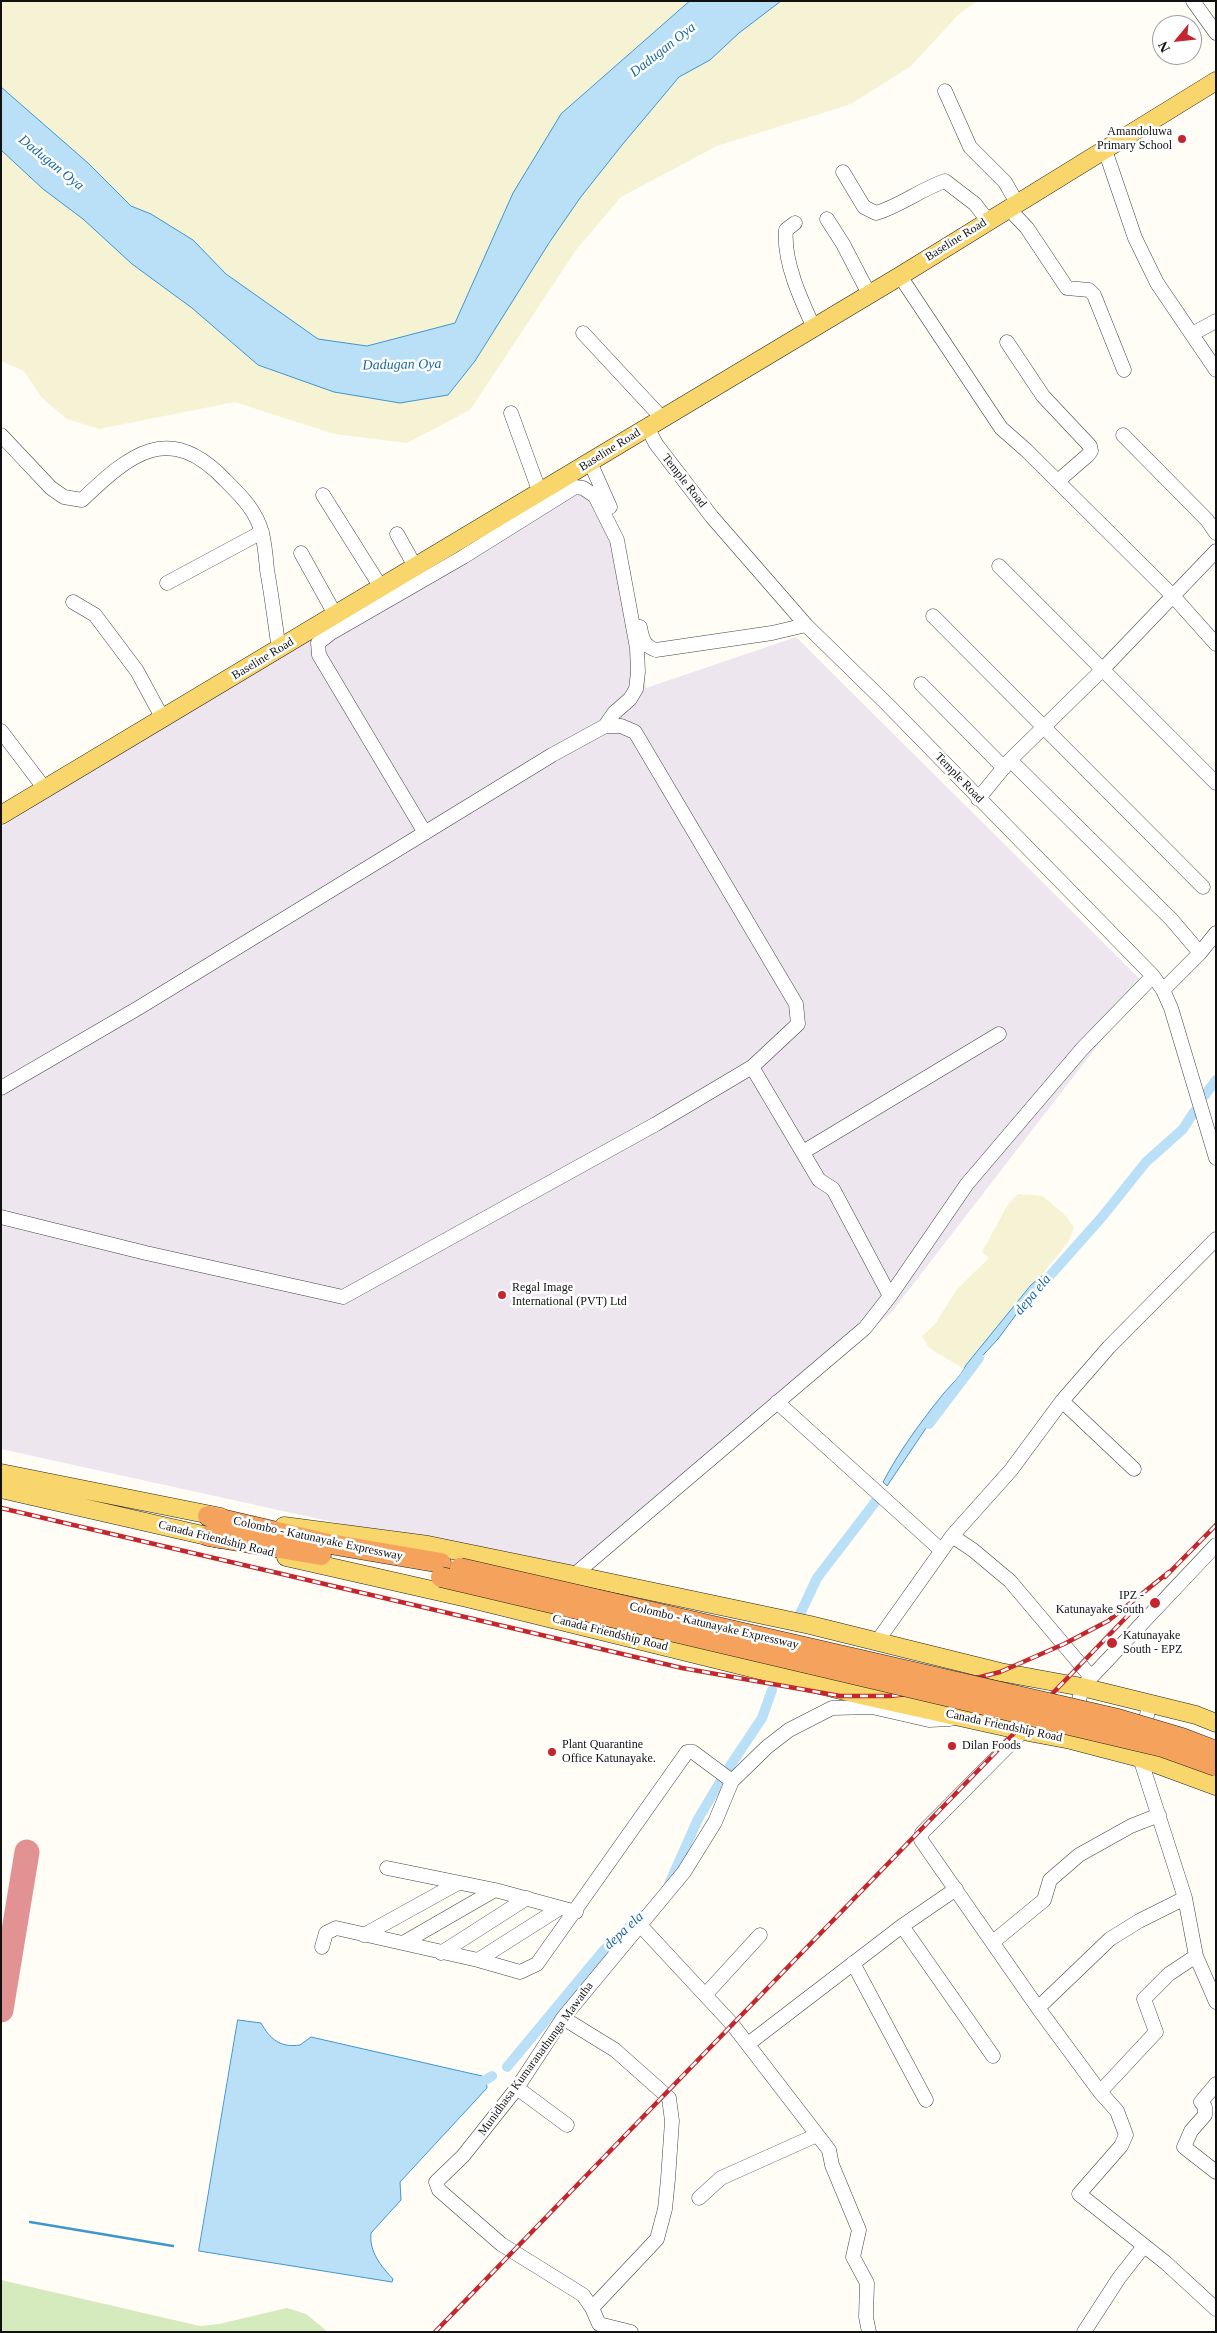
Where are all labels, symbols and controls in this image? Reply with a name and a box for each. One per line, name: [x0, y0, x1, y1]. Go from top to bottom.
north arrow: [1152, 15, 1202, 65]
water label: Dadugan Oya: [627, 19, 699, 81]
text: N: [1155, 39, 1173, 55]
place label: Amandoluwa Primary School: [1097, 125, 1172, 153]
water label: Dadugan Oya: [15, 132, 87, 194]
marker: Amandoluwa Primary School: [1176, 133, 1188, 145]
street label: Baseline Road: [923, 215, 989, 265]
water label: Dadugan Oya: [362, 356, 442, 374]
street label: Baseline Road: [577, 425, 643, 475]
street label: Temple Road: [659, 451, 709, 511]
street label: Baseline Road: [229, 635, 297, 683]
street label: Temple Road: [932, 750, 986, 806]
water label: depa ela: [1011, 1271, 1055, 1319]
place label: Regal Image International (PVT) Ltd: [512, 1281, 627, 1309]
marker: Regal Image International (PVT) Ltd: [496, 1289, 508, 1301]
street label: Colombo - Katunayake Expressway: [232, 1514, 404, 1564]
street label: Canada Friendship Road: [157, 1518, 275, 1560]
place label: IPZ - Katunayake South: [1056, 1589, 1144, 1617]
marker: IPZ - Katunayake South: [1148, 1596, 1162, 1610]
street label: Colombo - Katunayake Expressway: [628, 1600, 800, 1652]
street label: Canada Friendship Road: [551, 1612, 669, 1654]
place label: Katunayake South - EPZ: [1123, 1629, 1182, 1657]
marker: Katunayake South - EPZ: [1105, 1636, 1119, 1650]
street label: Canada Friendship Road: [944, 1707, 1064, 1745]
place label: Plant Quarantine Office Katunayake.: [562, 1738, 656, 1766]
place label: Dilan Foods: [962, 1739, 1021, 1753]
marker: Dilan Foods: [946, 1740, 958, 1752]
marker: Plant Quarantine Office Katunayake.: [546, 1746, 558, 1758]
water label: depa ela: [601, 1909, 647, 1953]
street label: Munidhasa Kumaranathunga Mawatha: [475, 1979, 597, 2139]

